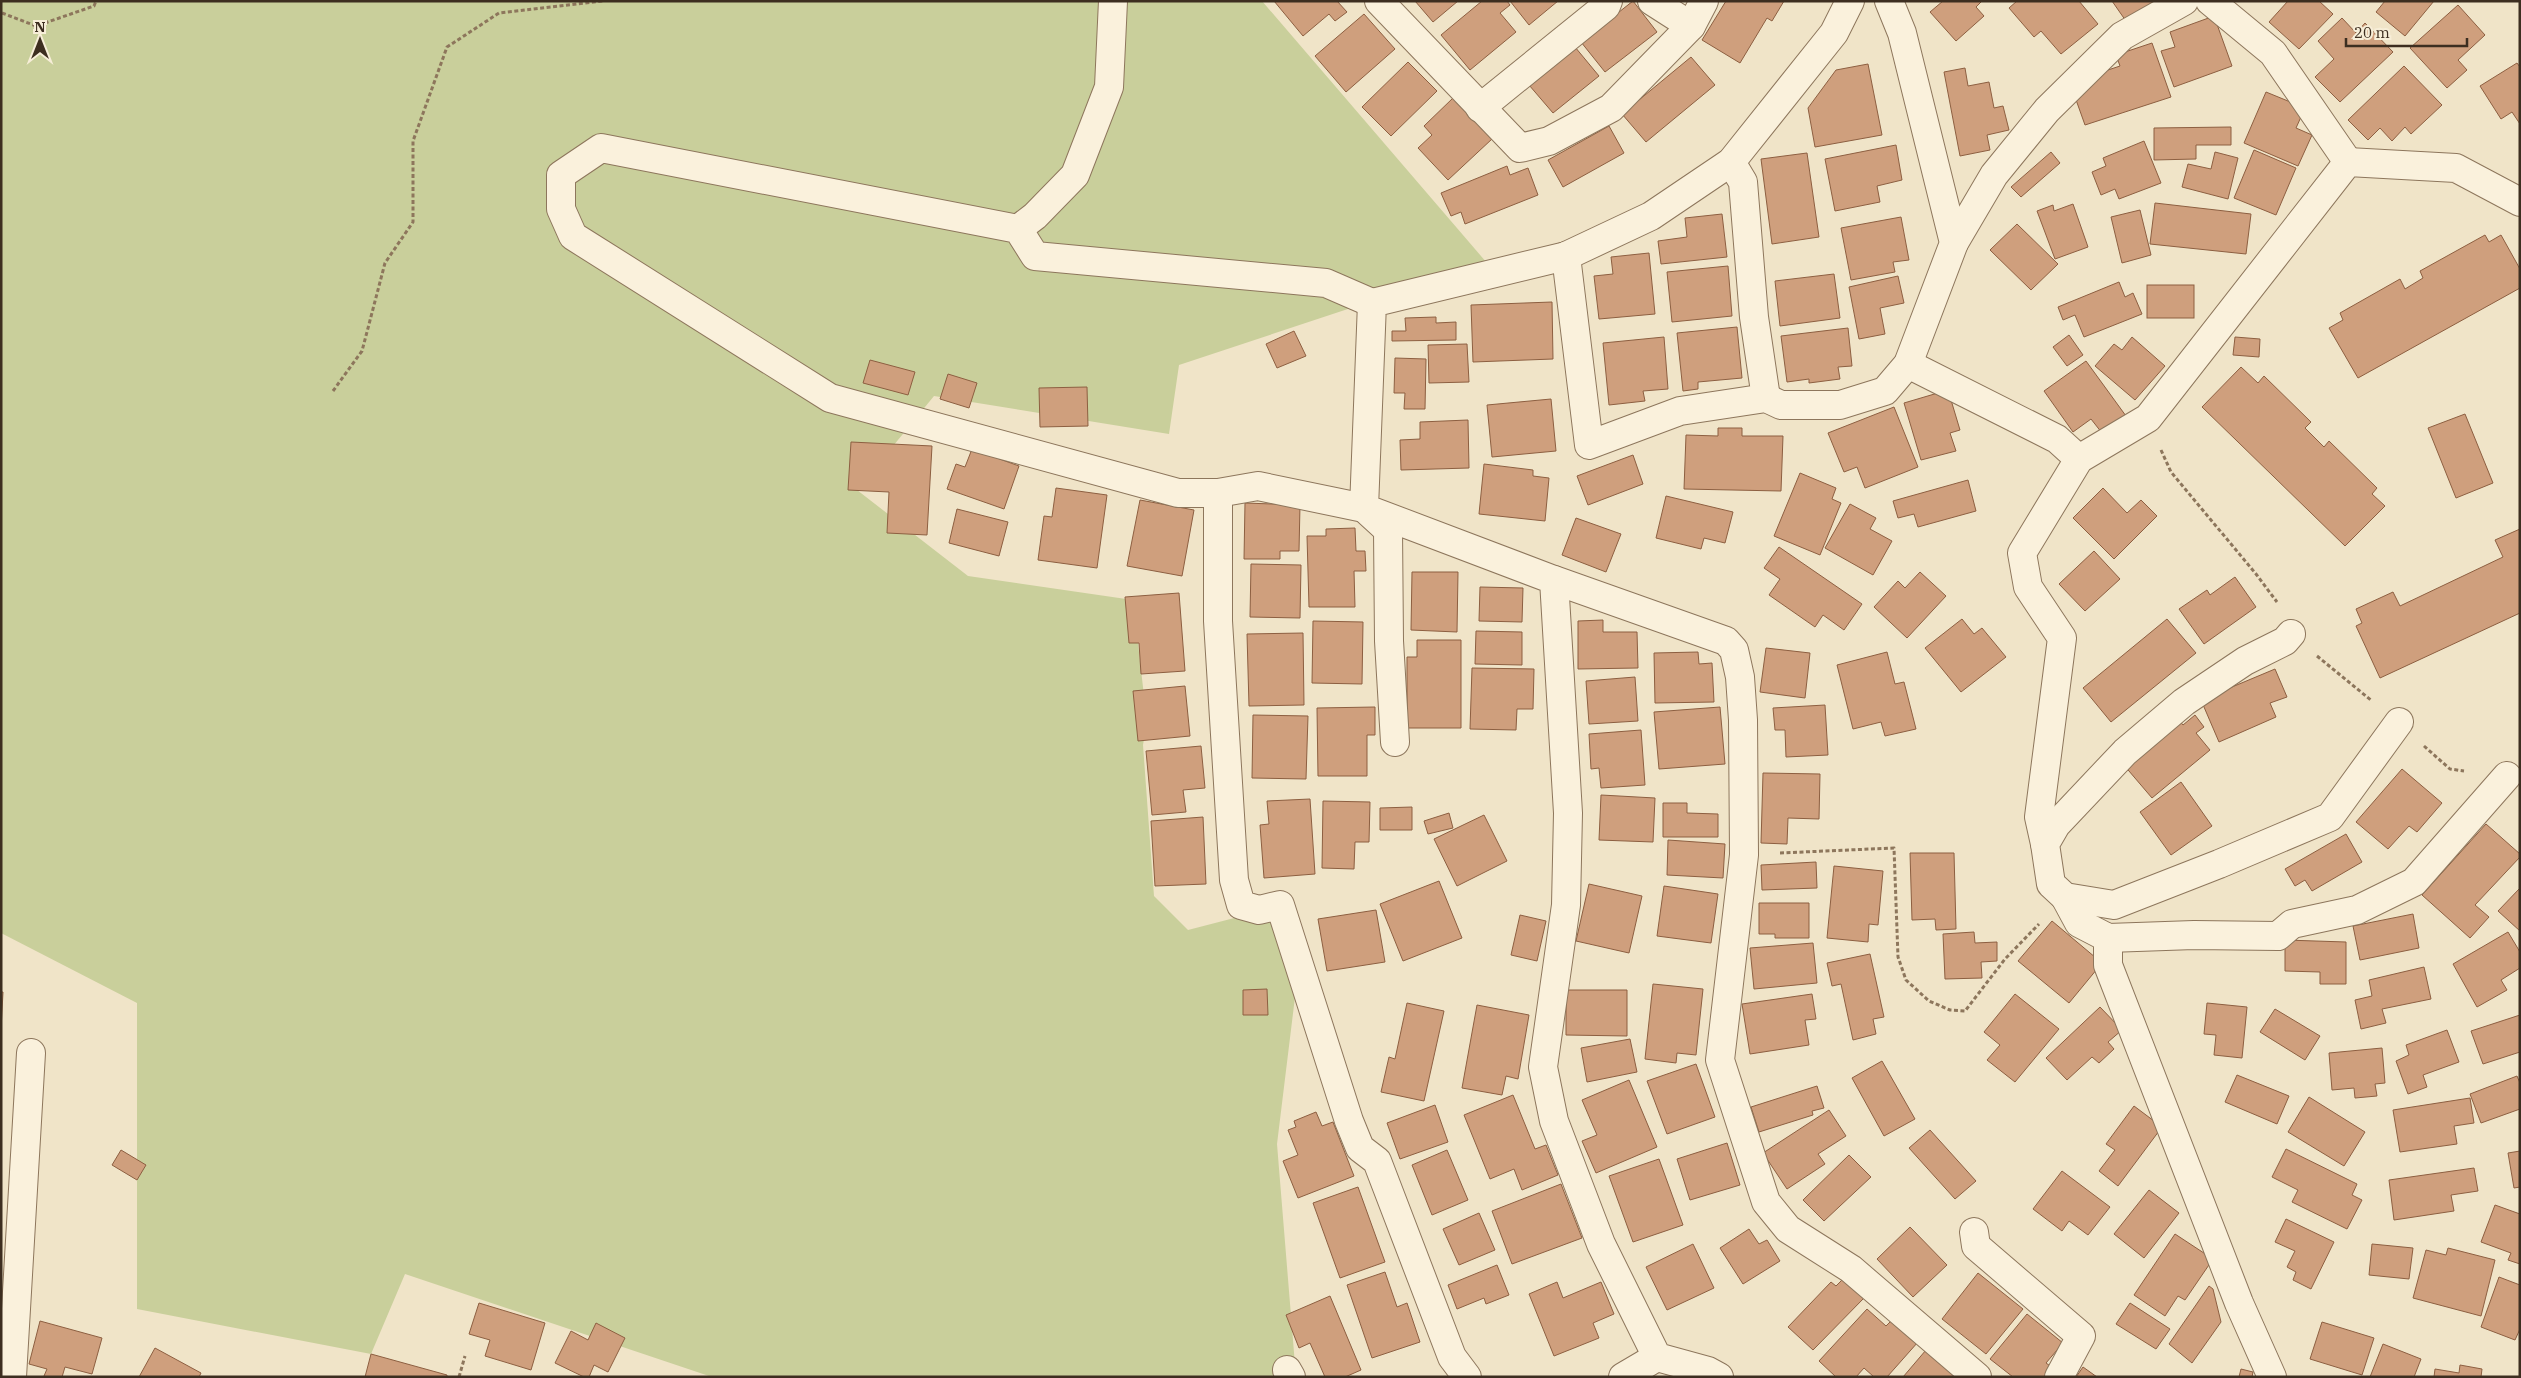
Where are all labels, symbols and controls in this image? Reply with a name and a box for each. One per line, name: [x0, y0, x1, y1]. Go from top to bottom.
north arrow: [15, 15, 65, 65]
scale bar: [2346, 15, 2467, 47]
text: N: [34, 18, 46, 36]
text: 20 m: [2354, 23, 2390, 42]

